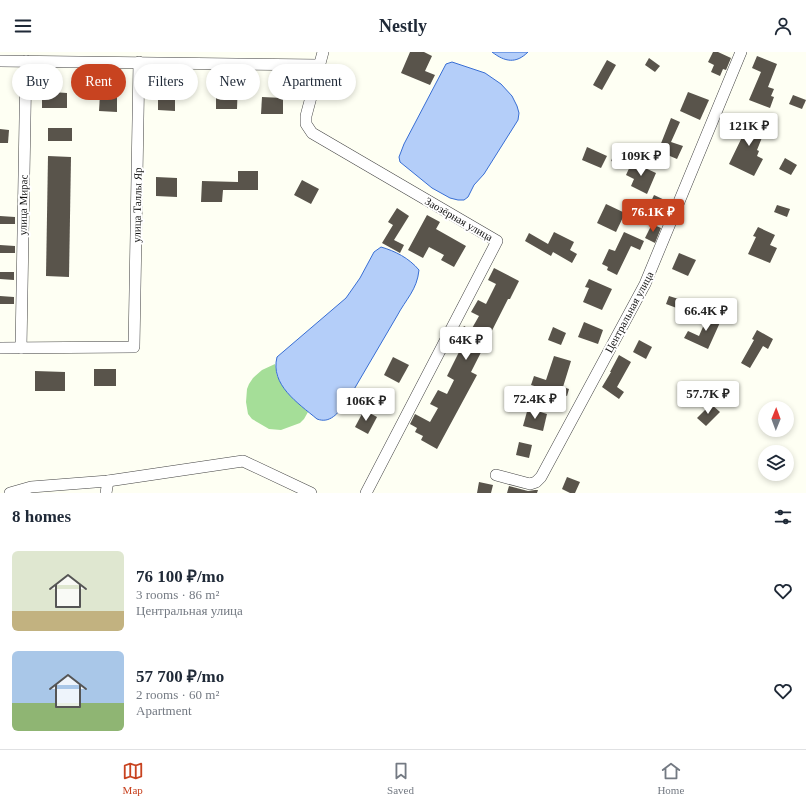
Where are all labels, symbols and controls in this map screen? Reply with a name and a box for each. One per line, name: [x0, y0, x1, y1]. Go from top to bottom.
icon: menu: [12, 15, 34, 37]
icon: person: [772, 15, 794, 37]
text: Nestly: [379, 16, 427, 36]
chip: Buy: [12, 64, 63, 100]
chip: Rent: [71, 64, 126, 100]
chip: Filters: [134, 64, 198, 100]
chip: New: [206, 64, 260, 100]
chip: Apartment: [268, 64, 356, 100]
pin: 121K ₽: [716, 113, 782, 147]
text: 121K ₽: [729, 118, 769, 133]
pin: 109K ₽: [608, 143, 674, 177]
text: 109K ₽: [621, 148, 661, 163]
street label: улица Таллы Яр: [130, 167, 144, 243]
street label: улица Мирас: [16, 174, 30, 236]
street label: Заозёрная улица: [423, 195, 495, 243]
pin: 76.1K ₽: [616, 199, 690, 233]
text: 76.1K ₽: [631, 204, 675, 219]
street label: Центральная улица: [602, 269, 656, 355]
pin: 66.4K ₽: [669, 298, 743, 332]
text: 66.4K ₽: [684, 303, 728, 318]
pin: 64K ₽: [438, 327, 494, 361]
text: 64K ₽: [449, 332, 483, 347]
pin: 57.7K ₽: [671, 381, 745, 415]
pin: 72.4K ₽: [498, 386, 572, 420]
text: 57.7K ₽: [686, 386, 730, 401]
pin: 106K ₽: [333, 388, 399, 422]
text: 72.4K ₽: [513, 391, 557, 406]
text: 106K ₽: [346, 393, 386, 408]
north arrow: [758, 401, 794, 437]
map controls: [758, 401, 794, 481]
button: layers: [758, 445, 794, 481]
icon: filters: [772, 506, 794, 528]
text: 8 homes: [12, 507, 71, 526]
icon: home: [44, 567, 92, 615]
text: 76 100 ₽/mo: [136, 567, 224, 586]
icon: heart: [772, 580, 794, 602]
text: 3 rooms · 86 m²: [136, 587, 219, 602]
text: Центральная улица: [136, 603, 243, 618]
icon: home: [44, 667, 92, 715]
text: 57 700 ₽/mo: [136, 667, 224, 686]
icon: heart: [772, 680, 794, 702]
text: 2 rooms · 60 m²: [136, 687, 219, 702]
text: Apartment: [136, 703, 192, 718]
tab: Map: [122, 760, 144, 796]
tab: Saved: [387, 760, 414, 796]
tab: Home: [657, 760, 684, 796]

